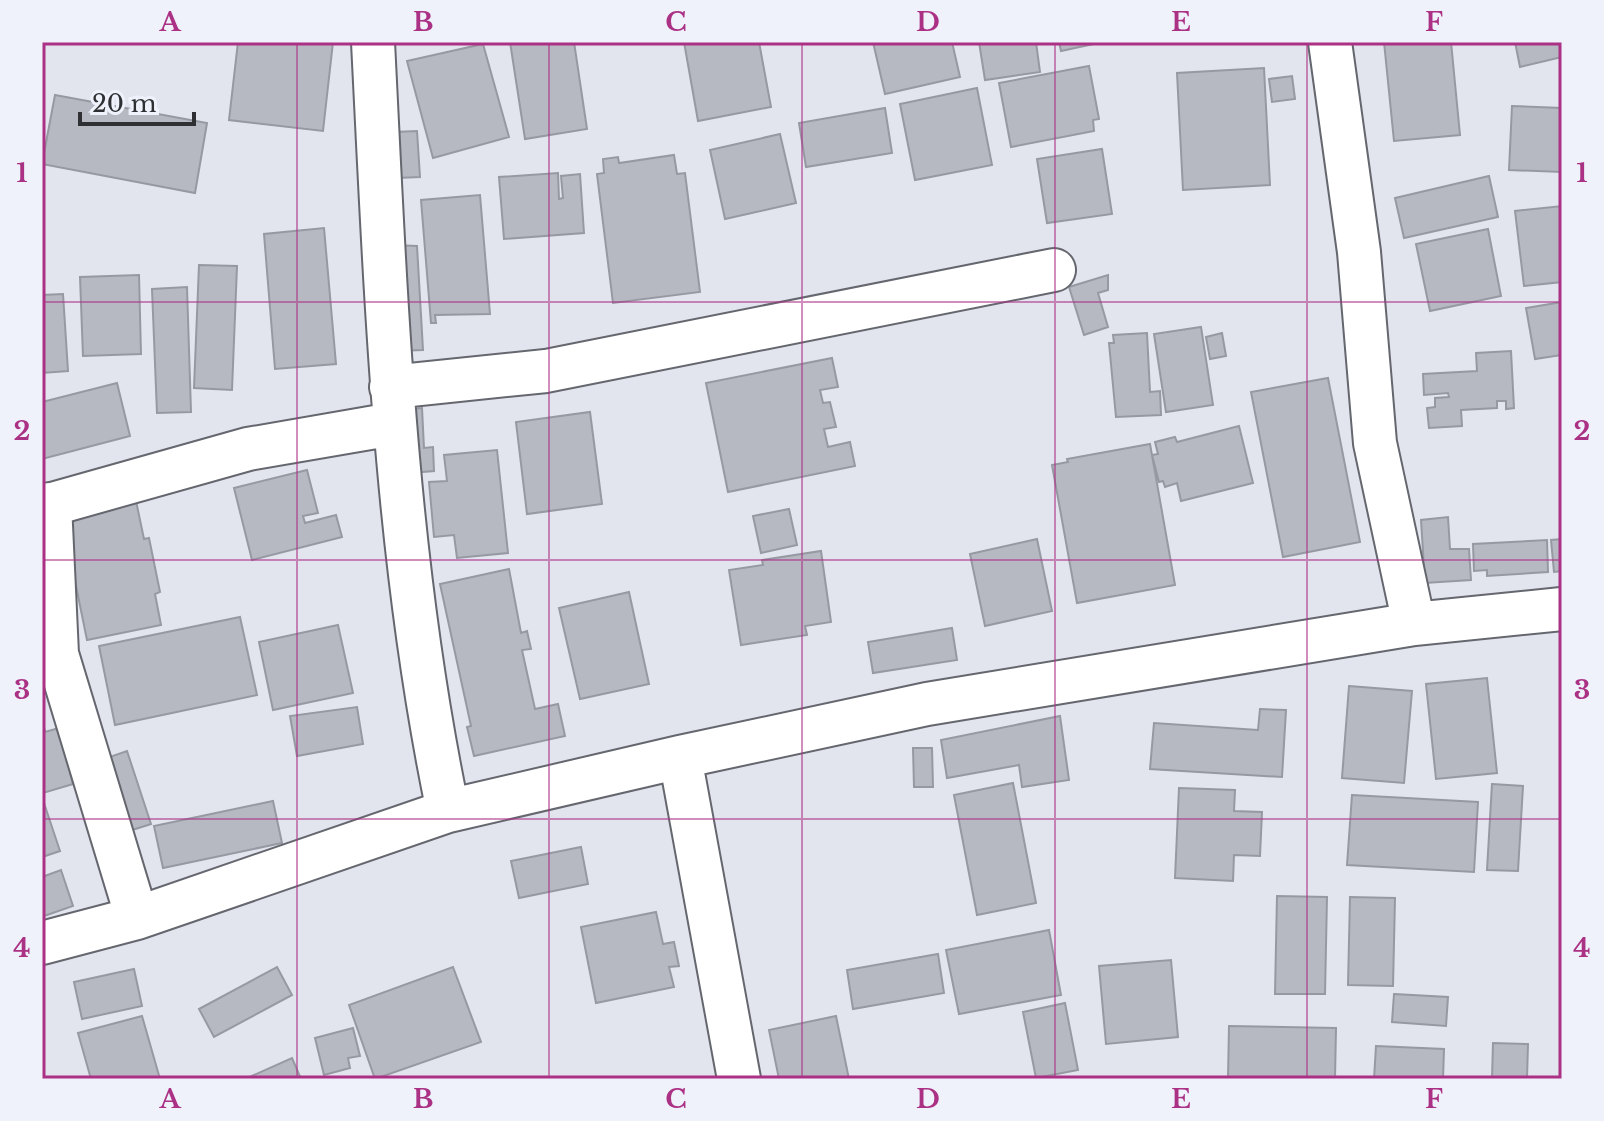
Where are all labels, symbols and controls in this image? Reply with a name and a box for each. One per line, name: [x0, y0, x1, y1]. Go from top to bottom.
text: A: [158, 6, 181, 38]
text: B: [413, 6, 433, 38]
text: C: [665, 6, 687, 38]
text: D: [916, 6, 940, 38]
text: E: [1171, 6, 1191, 38]
text: F: [1425, 6, 1443, 38]
scale bar: [80, 76, 194, 126]
text: 20 m: [92, 89, 157, 118]
text: 1: [16, 157, 28, 189]
text: 1: [1576, 157, 1588, 189]
text: 2: [14, 415, 30, 447]
text: 2: [1574, 415, 1590, 447]
text: 3: [14, 674, 30, 706]
text: 3: [1574, 674, 1590, 706]
text: 4: [13, 932, 31, 964]
text: 4: [1573, 932, 1591, 964]
text: A: [158, 1083, 181, 1115]
text: B: [413, 1083, 433, 1115]
text: C: [665, 1083, 687, 1115]
text: D: [916, 1083, 940, 1115]
text: E: [1171, 1083, 1191, 1115]
text: F: [1425, 1083, 1443, 1115]

